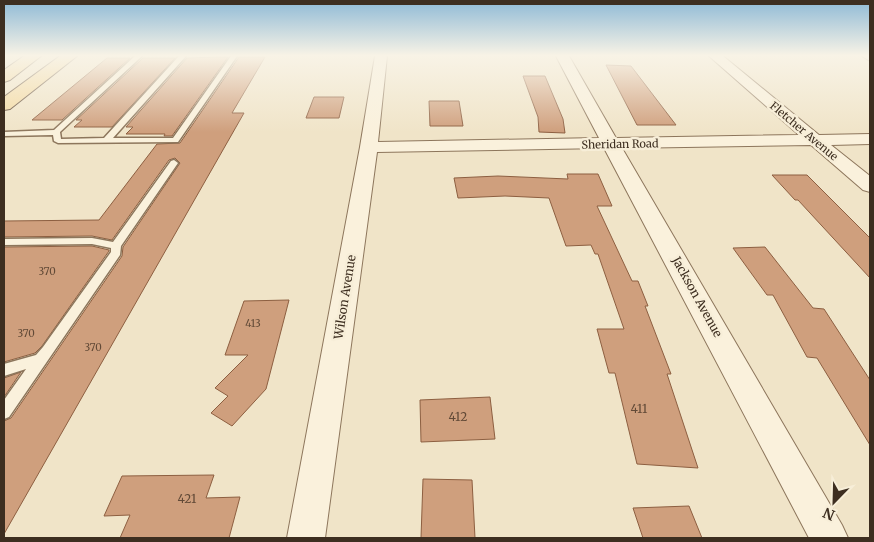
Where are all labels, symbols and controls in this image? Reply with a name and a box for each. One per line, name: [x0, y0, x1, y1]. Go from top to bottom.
street label: Fletcher Avenue: [767, 98, 841, 164]
street label: Sheridan Road: [581, 136, 659, 152]
street label: Jackson Avenue: [669, 253, 726, 340]
street label: Wilson Avenue: [330, 254, 359, 341]
house number: 370: [38, 265, 56, 278]
house number: 413: [245, 317, 261, 330]
house number: 370: [17, 327, 35, 340]
house number: 370: [84, 341, 102, 354]
house number: 411: [630, 401, 648, 416]
house number: 412: [449, 409, 467, 424]
north arrow: [809, 477, 859, 527]
house number: 421: [178, 491, 197, 506]
text: N: [820, 504, 838, 524]

